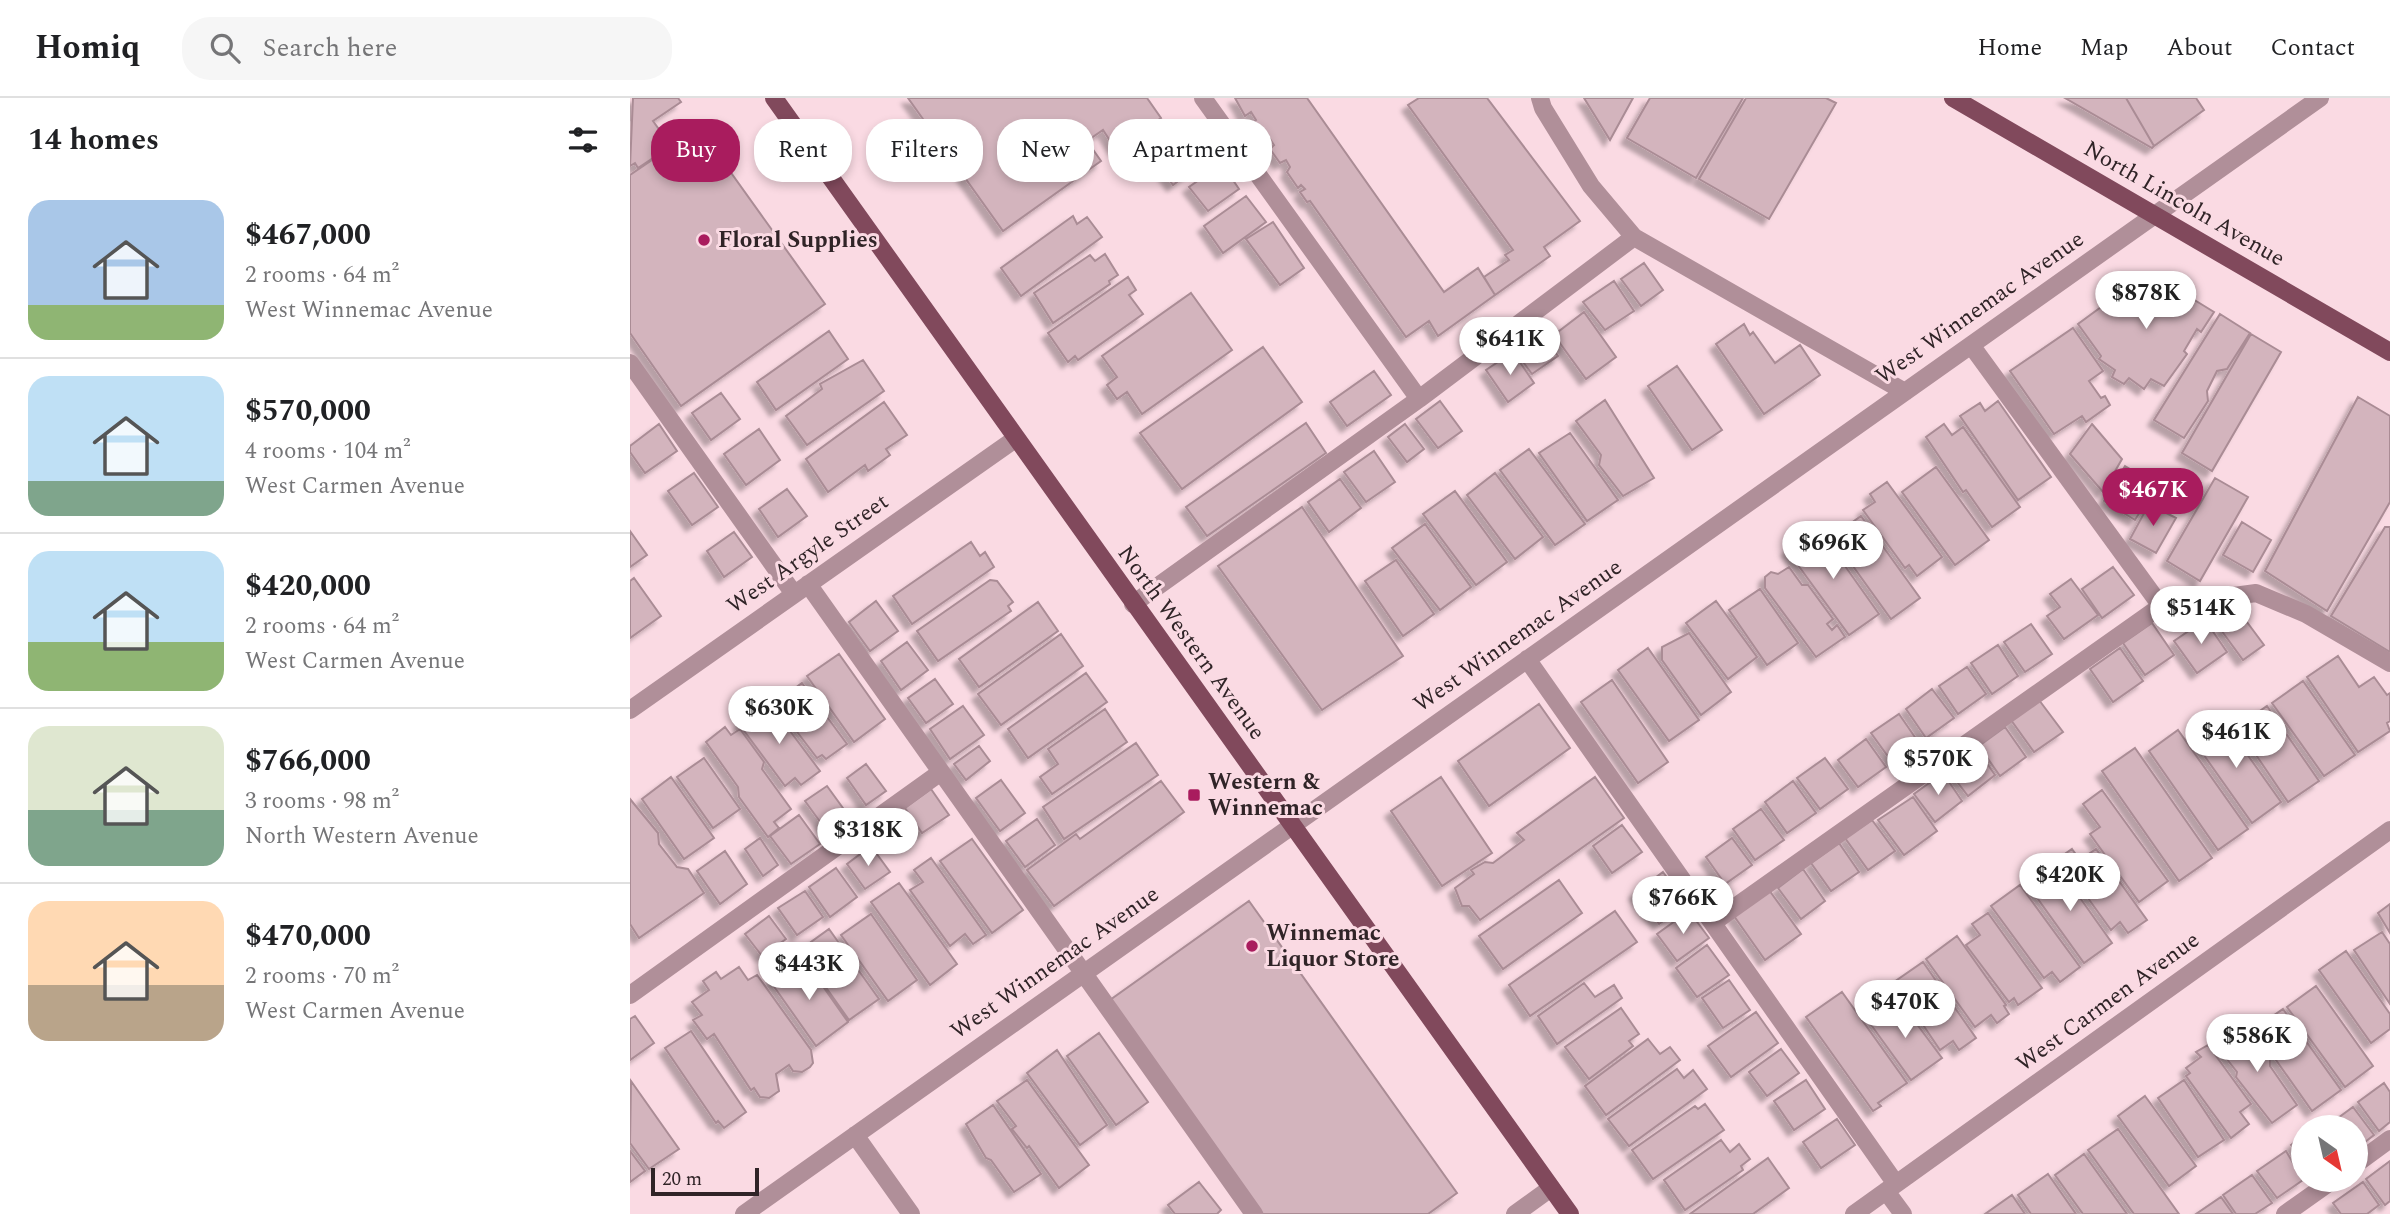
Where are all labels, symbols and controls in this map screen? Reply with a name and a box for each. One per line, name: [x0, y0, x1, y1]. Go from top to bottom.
search box: [182, 17, 672, 80]
text: Homiq: [35, 23, 140, 73]
text: Search here: [262, 28, 397, 68]
icon: search: [206, 29, 244, 67]
text: Home: [1977, 30, 2042, 66]
text: Map: [2080, 30, 2128, 66]
text: About: [2166, 30, 2232, 66]
text: Contact: [2270, 30, 2355, 66]
text: 14 homes: [28, 117, 159, 163]
chip: Buy: [651, 119, 740, 182]
chip: Rent: [754, 119, 852, 182]
chip: Filters: [866, 119, 983, 182]
chip: New: [997, 119, 1094, 182]
chip: Apartment: [1108, 119, 1272, 182]
icon: filters: [564, 121, 602, 159]
street label: North Lincoln Avenue: [2077, 132, 2291, 276]
text: $467,000: [245, 212, 371, 258]
place label: Floral Supplies: [718, 223, 878, 258]
street label: West Winnemac Avenue: [1868, 223, 2092, 393]
icon: home: [84, 228, 168, 312]
marker: Floral Supplies: [696, 232, 712, 248]
text: 2 rooms · 64 m²: [245, 258, 399, 293]
pin: $878K: [2097, 272, 2195, 331]
text: $878K: [2111, 276, 2181, 311]
text: West Winnemac Avenue: [245, 293, 493, 328]
pin: $641K: [1461, 317, 1559, 377]
text: $641K: [1475, 322, 1545, 357]
text: $570,000: [245, 388, 371, 434]
icon: home: [84, 404, 168, 488]
text: 4 rooms · 104 m²: [245, 434, 411, 469]
pin: $467K: [2104, 468, 2202, 528]
text: West Carmen Avenue: [245, 469, 465, 504]
text: $467K: [2118, 473, 2188, 508]
street label: West Argyle Street: [720, 485, 896, 623]
pin: $696K: [1784, 522, 1882, 581]
text: $696K: [1798, 526, 1868, 561]
street label: North Western Avenue: [1108, 538, 1274, 748]
street label: West Winnemac Avenue: [1406, 551, 1630, 721]
text: $420,000: [245, 563, 371, 609]
icon: home: [84, 579, 168, 663]
pin: $514K: [2152, 587, 2250, 646]
text: $514K: [2166, 591, 2236, 626]
text: 2 rooms · 64 m²: [245, 609, 399, 644]
text: West Carmen Avenue: [245, 644, 465, 679]
pin: $630K: [730, 686, 828, 746]
text: $630K: [744, 691, 814, 726]
pin: $461K: [2187, 710, 2285, 770]
text: $461K: [2201, 715, 2271, 750]
text: $766,000: [245, 738, 371, 784]
pin: $570K: [1889, 738, 1987, 797]
text: $570K: [1903, 742, 1973, 777]
icon: home: [84, 754, 168, 838]
place label: Western & Winnemac: [1208, 765, 1323, 826]
text: 3 rooms · 98 m²: [245, 784, 399, 819]
marker: Western & Winnemac: [1186, 787, 1202, 803]
pin: $318K: [819, 808, 917, 868]
text: $318K: [833, 813, 903, 848]
text: North Western Avenue: [245, 819, 479, 854]
pin: $420K: [2021, 854, 2119, 913]
text: $420K: [2035, 858, 2105, 893]
pin: $766K: [1634, 876, 1732, 936]
street label: West Winnemac Avenue: [943, 878, 1167, 1048]
text: $766K: [1648, 881, 1718, 916]
text: $470,000: [245, 913, 371, 959]
place label: Winnemac Liquor Store: [1266, 916, 1399, 977]
street label: West Carmen Avenue: [2009, 923, 2207, 1081]
icon: home: [84, 929, 168, 1013]
marker: Winnemac Liquor Store: [1244, 938, 1260, 954]
pin: $443K: [760, 942, 858, 1002]
text: $443K: [774, 947, 844, 982]
text: 2 rooms · 70 m²: [245, 959, 399, 994]
pin: $470K: [1856, 981, 1954, 1040]
text: $470K: [1870, 985, 1940, 1020]
text: West Carmen Avenue: [245, 994, 465, 1029]
pin: $586K: [2208, 1014, 2306, 1074]
text: $586K: [2222, 1019, 2292, 1054]
north arrow: [2291, 1115, 2368, 1192]
map controls: [2291, 1115, 2368, 1192]
scale bar: [651, 1165, 760, 1197]
text: 20 m: [662, 1165, 702, 1194]

